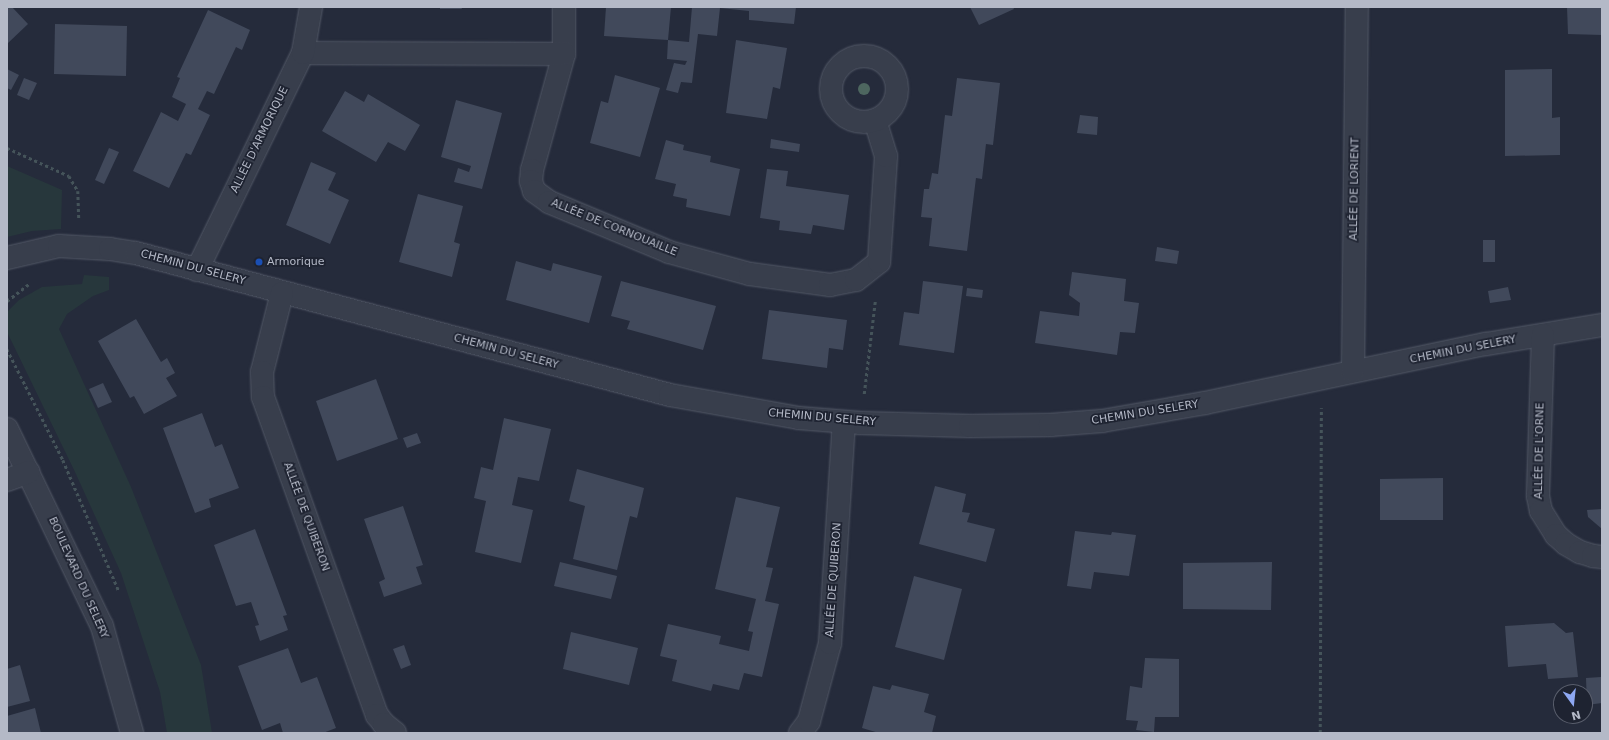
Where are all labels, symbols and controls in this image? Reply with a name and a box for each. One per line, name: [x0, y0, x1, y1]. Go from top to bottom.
street label: ALLÉE D'ARMORIQUE: [229, 85, 291, 195]
street label: ALLÉE DE LORIENT: [1347, 137, 1363, 241]
street label: ALLÉE DE CORNOUAILLE: [549, 197, 679, 259]
street label: CHEMIN DU SELERY: [139, 248, 247, 288]
place label: Armorique: [267, 255, 325, 269]
marker: Armorique: [254, 257, 264, 267]
street label: CHEMIN DU SELERY: [452, 332, 560, 372]
street label: CHEMIN DU SELERY: [1409, 333, 1517, 367]
street label: CHEMIN DU SELERY: [1091, 398, 1199, 428]
street label: ALLÉE DE L'ORNE: [1533, 403, 1547, 499]
street label: CHEMIN DU SELERY: [768, 407, 876, 429]
street label: ALLÉE DE QUIBERON: [280, 461, 332, 573]
street label: BOULEVARD DU SELERY: [45, 515, 111, 641]
street label: ALLÉE DE QUIBERON: [823, 522, 845, 638]
north arrow: [1553, 684, 1593, 724]
text: N: [1570, 708, 1582, 723]

